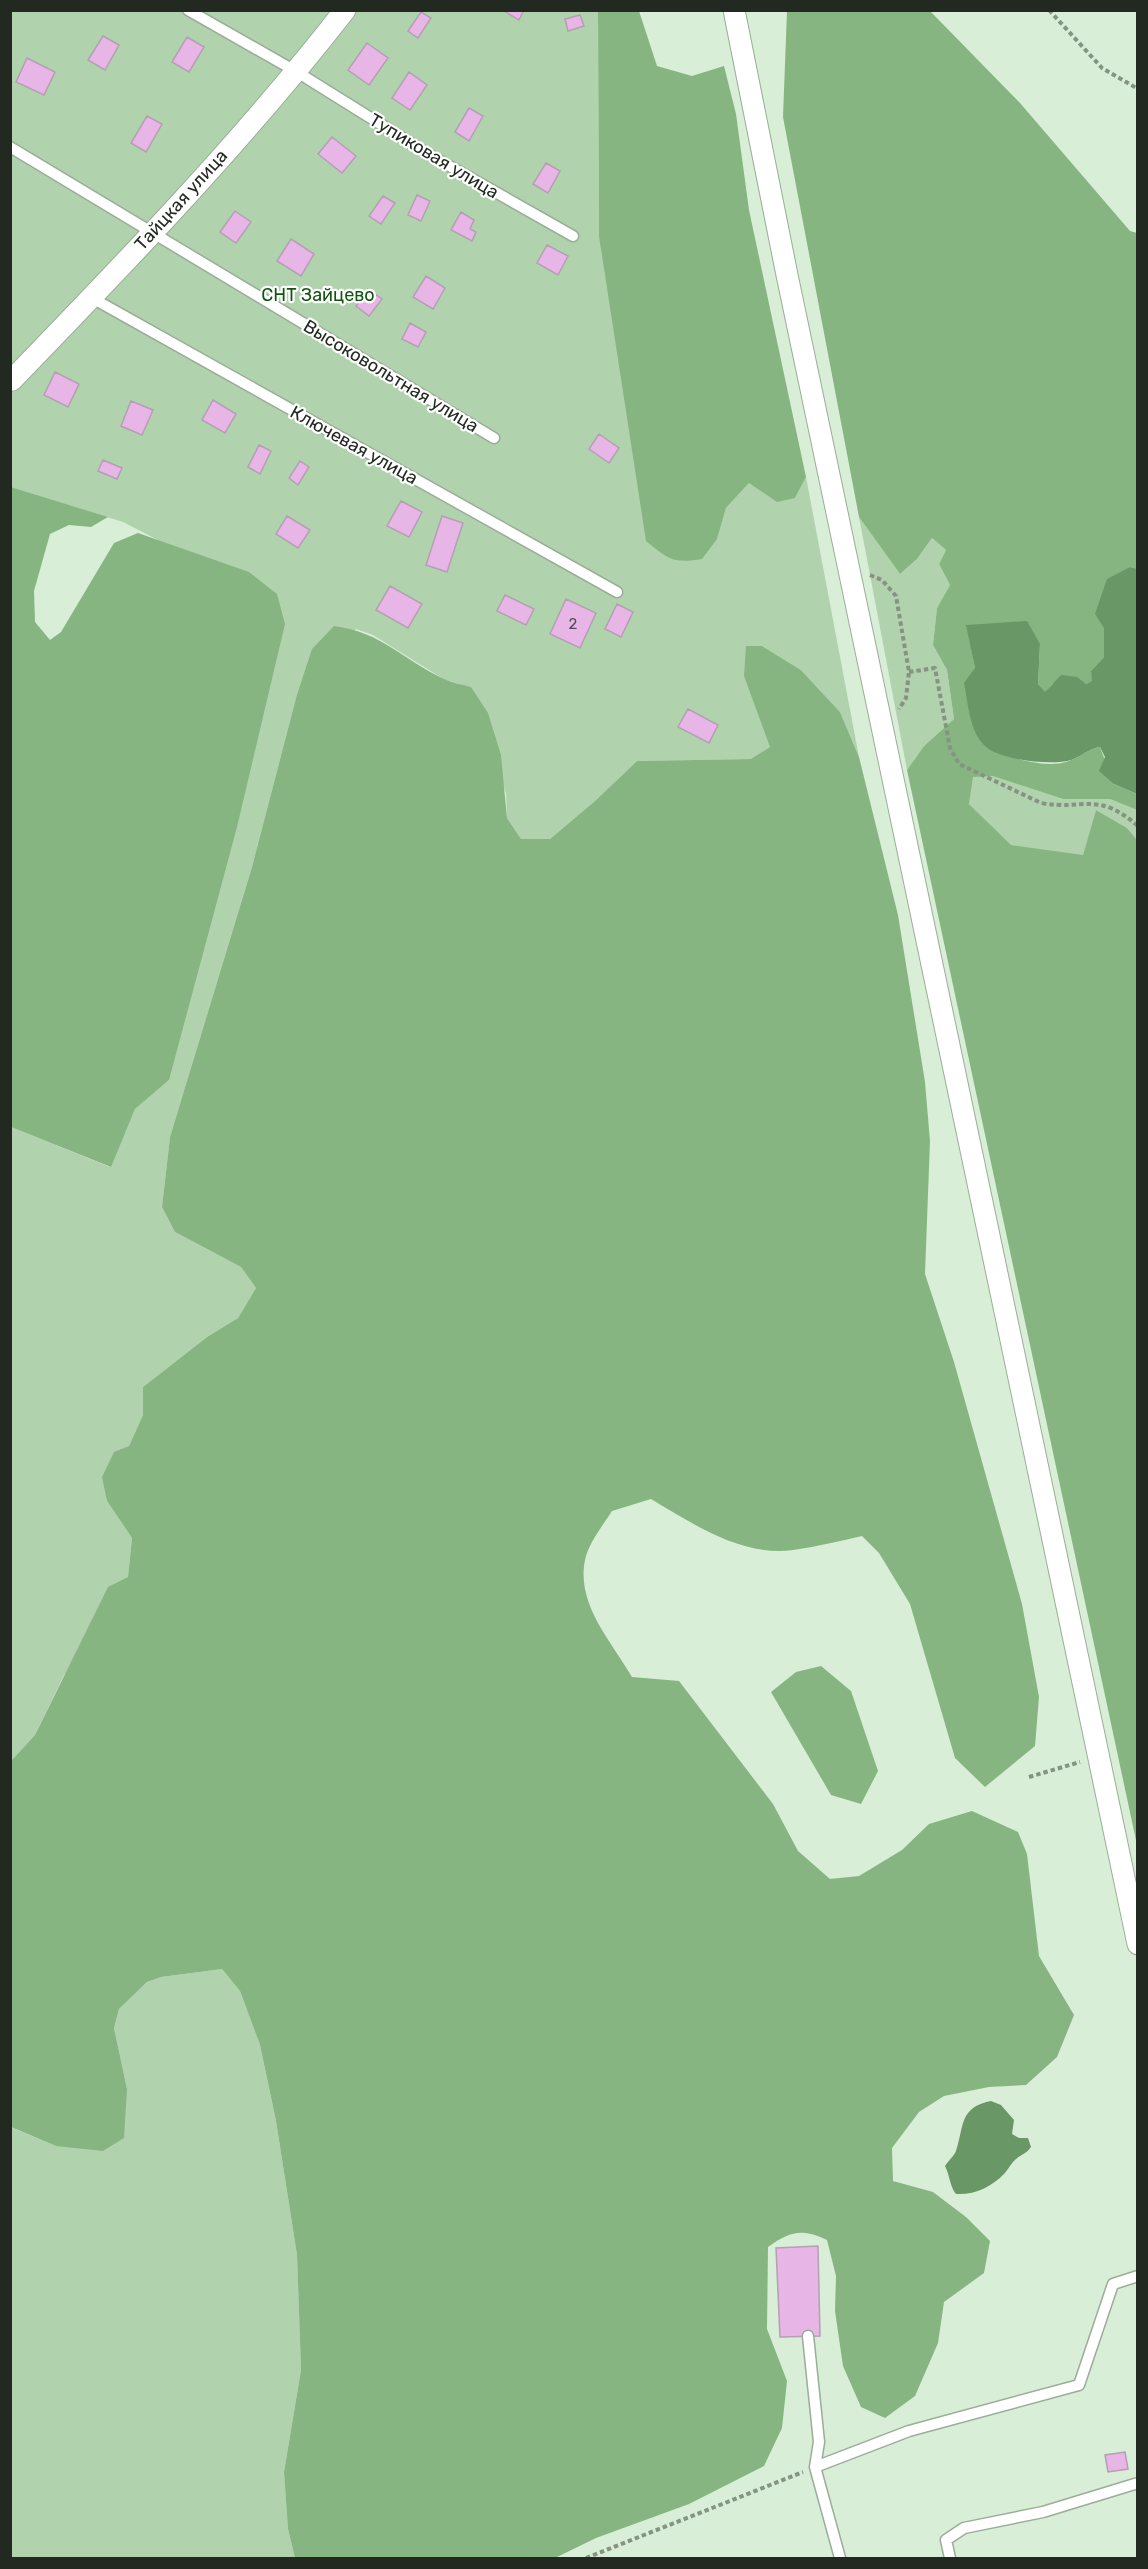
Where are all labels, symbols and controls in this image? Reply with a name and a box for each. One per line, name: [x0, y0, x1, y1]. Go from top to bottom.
street label: Тупиковая улица: [365, 109, 503, 203]
street label: Тайцкая улица: [130, 145, 232, 255]
park label: СНТ Зайцево: [261, 284, 375, 306]
street label: Высоковольтная улица: [299, 315, 483, 437]
street label: Ключевая улица: [286, 401, 422, 489]
house number: 2: [569, 615, 578, 633]

